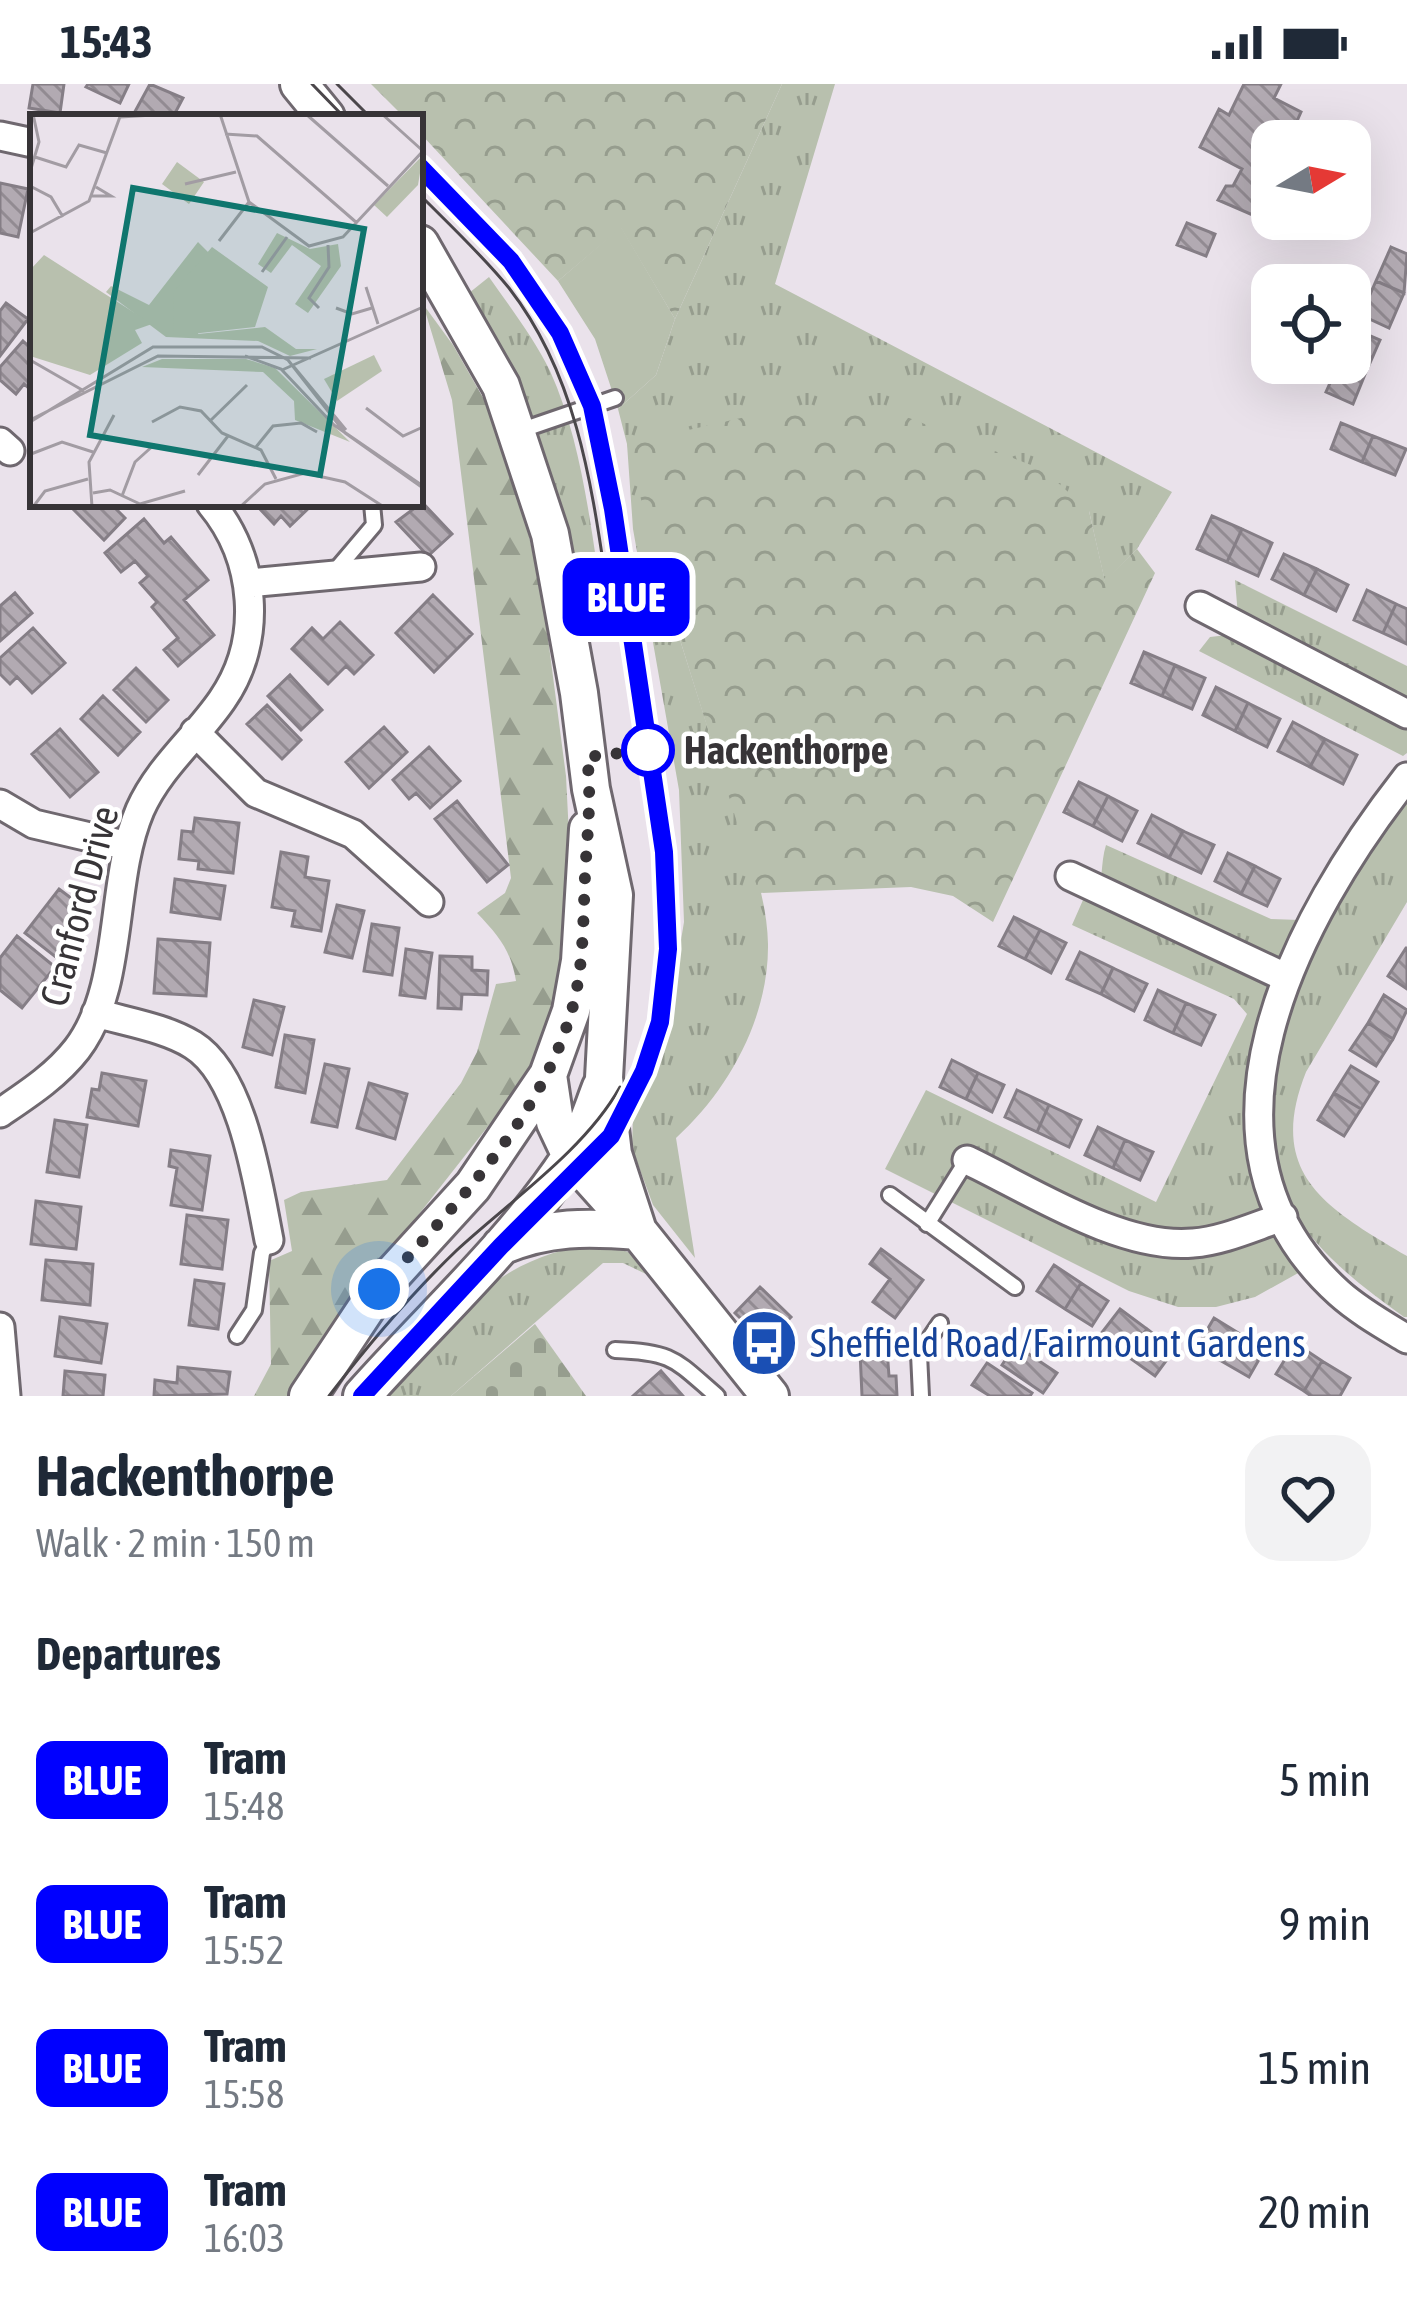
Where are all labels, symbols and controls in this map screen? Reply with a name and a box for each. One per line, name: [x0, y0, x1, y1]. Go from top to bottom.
text: 15:43: [60, 16, 153, 68]
inset map: [30, 114, 423, 507]
north arrow: [1251, 120, 1371, 240]
map controls: [1251, 120, 1371, 384]
button: locate: [1251, 264, 1371, 384]
line badge: BLUE: [542, 558, 710, 636]
text: BLUE: [587, 573, 665, 621]
marker: Hackenthorpe: [623, 725, 673, 775]
place label: Hackenthorpe: [684, 728, 888, 772]
street label: Cranford Drive: [31, 801, 127, 1011]
your location: [349, 1259, 409, 1319]
bus stop icon: Sheffield Road/Fairmount Gardens: [729, 1308, 799, 1378]
place label: Sheffield Road/Fairmount Gardens: [810, 1321, 1306, 1365]
button: heart: [1245, 1435, 1371, 1561]
text: Hackenthorpe: [36, 1443, 335, 1508]
text: Walk · 2 min · 150 m: [36, 1521, 315, 1565]
text: Departures: [36, 1628, 221, 1680]
text: Tram: [204, 1732, 287, 1784]
text: 5 min: [1279, 1754, 1371, 1806]
text: BLUE: [63, 1756, 141, 1804]
text: 15:48: [204, 1784, 284, 1828]
text: Tram: [204, 1876, 287, 1928]
text: 9 min: [1279, 1898, 1371, 1950]
text: BLUE: [63, 1900, 141, 1948]
text: 15:52: [204, 1928, 284, 1972]
text: Tram: [204, 2020, 287, 2072]
text: 15 min: [1258, 2042, 1371, 2094]
text: BLUE: [63, 2044, 141, 2092]
text: 15:58: [204, 2072, 284, 2116]
text: Tram: [204, 2164, 287, 2216]
text: 20 min: [1258, 2186, 1371, 2238]
text: BLUE: [63, 2188, 141, 2236]
text: 16:03: [204, 2216, 285, 2260]

